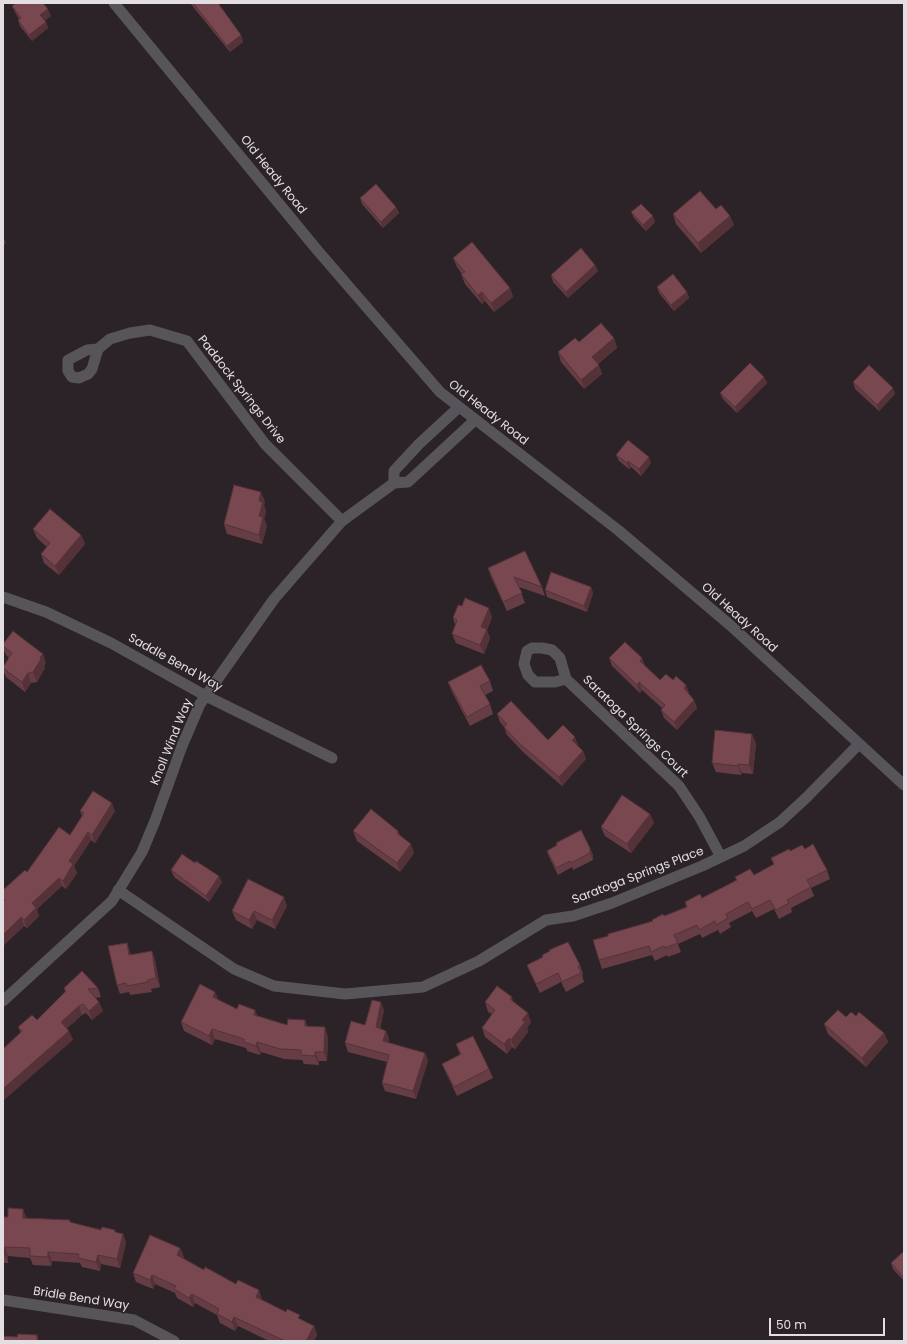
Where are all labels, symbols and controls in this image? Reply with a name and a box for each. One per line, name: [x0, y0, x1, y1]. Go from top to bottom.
street label: Old Heady Road: [237, 133, 309, 217]
street label: Paddock Springs Drive: [194, 333, 288, 447]
street label: Old Heady Road: [445, 378, 531, 448]
street label: Old Heady Road: [698, 580, 780, 656]
street label: Saddle Bend Way: [125, 631, 225, 695]
street label: Saratoga Springs Court: [579, 673, 691, 781]
street label: Knoll Wind Way: [148, 697, 196, 787]
street label: Saratoga Springs Place: [570, 844, 706, 908]
street label: Bridle Bend Way: [32, 1284, 130, 1314]
scale bar: [771, 1310, 887, 1336]
text: 50 m: [776, 1316, 807, 1333]

